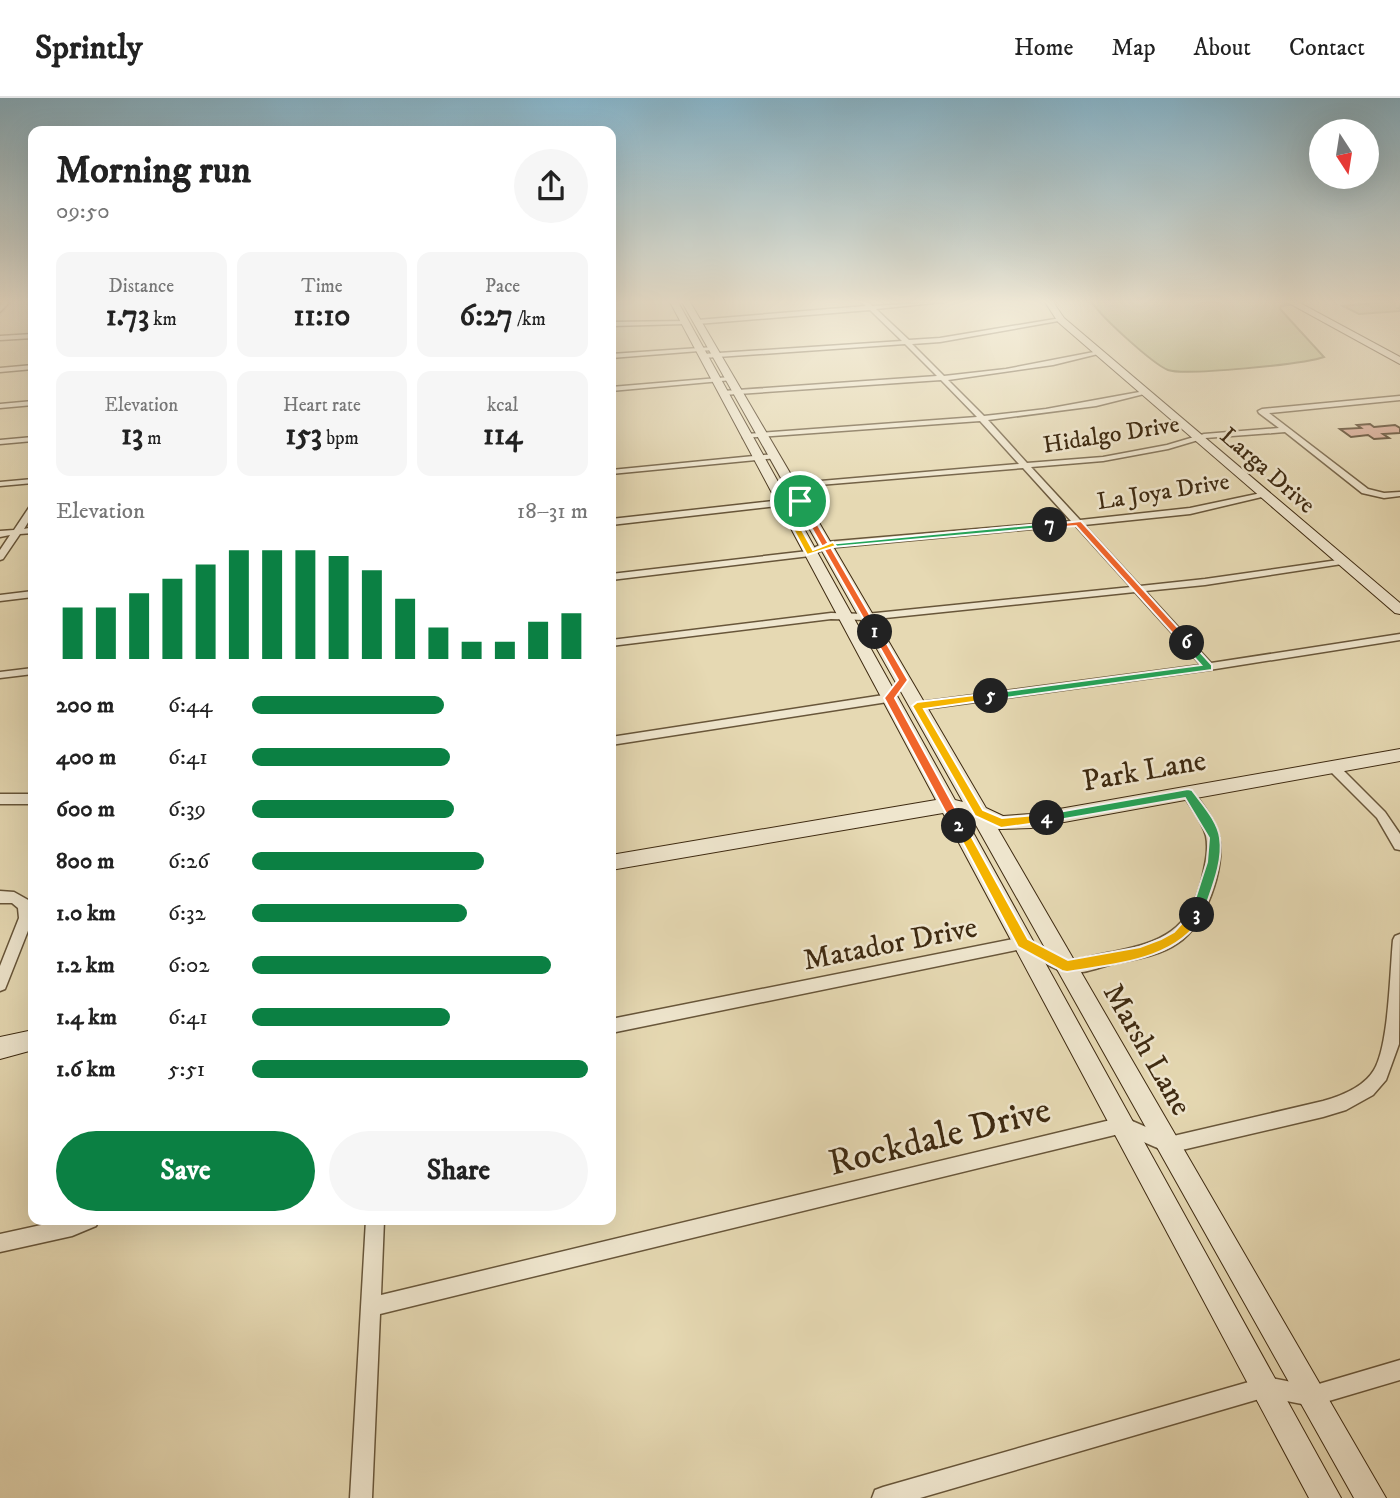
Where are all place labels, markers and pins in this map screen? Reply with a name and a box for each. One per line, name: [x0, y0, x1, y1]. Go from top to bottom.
pin: [770, 471, 830, 531]
pin: 7: [1032, 508, 1068, 542]
pin: 1: [858, 614, 892, 650]
pin: 6: [1170, 626, 1204, 660]
pin: 5: [974, 678, 1009, 714]
pin: 4: [1030, 800, 1064, 836]
pin: 2: [942, 808, 976, 844]
pin: 3: [1180, 898, 1214, 932]

